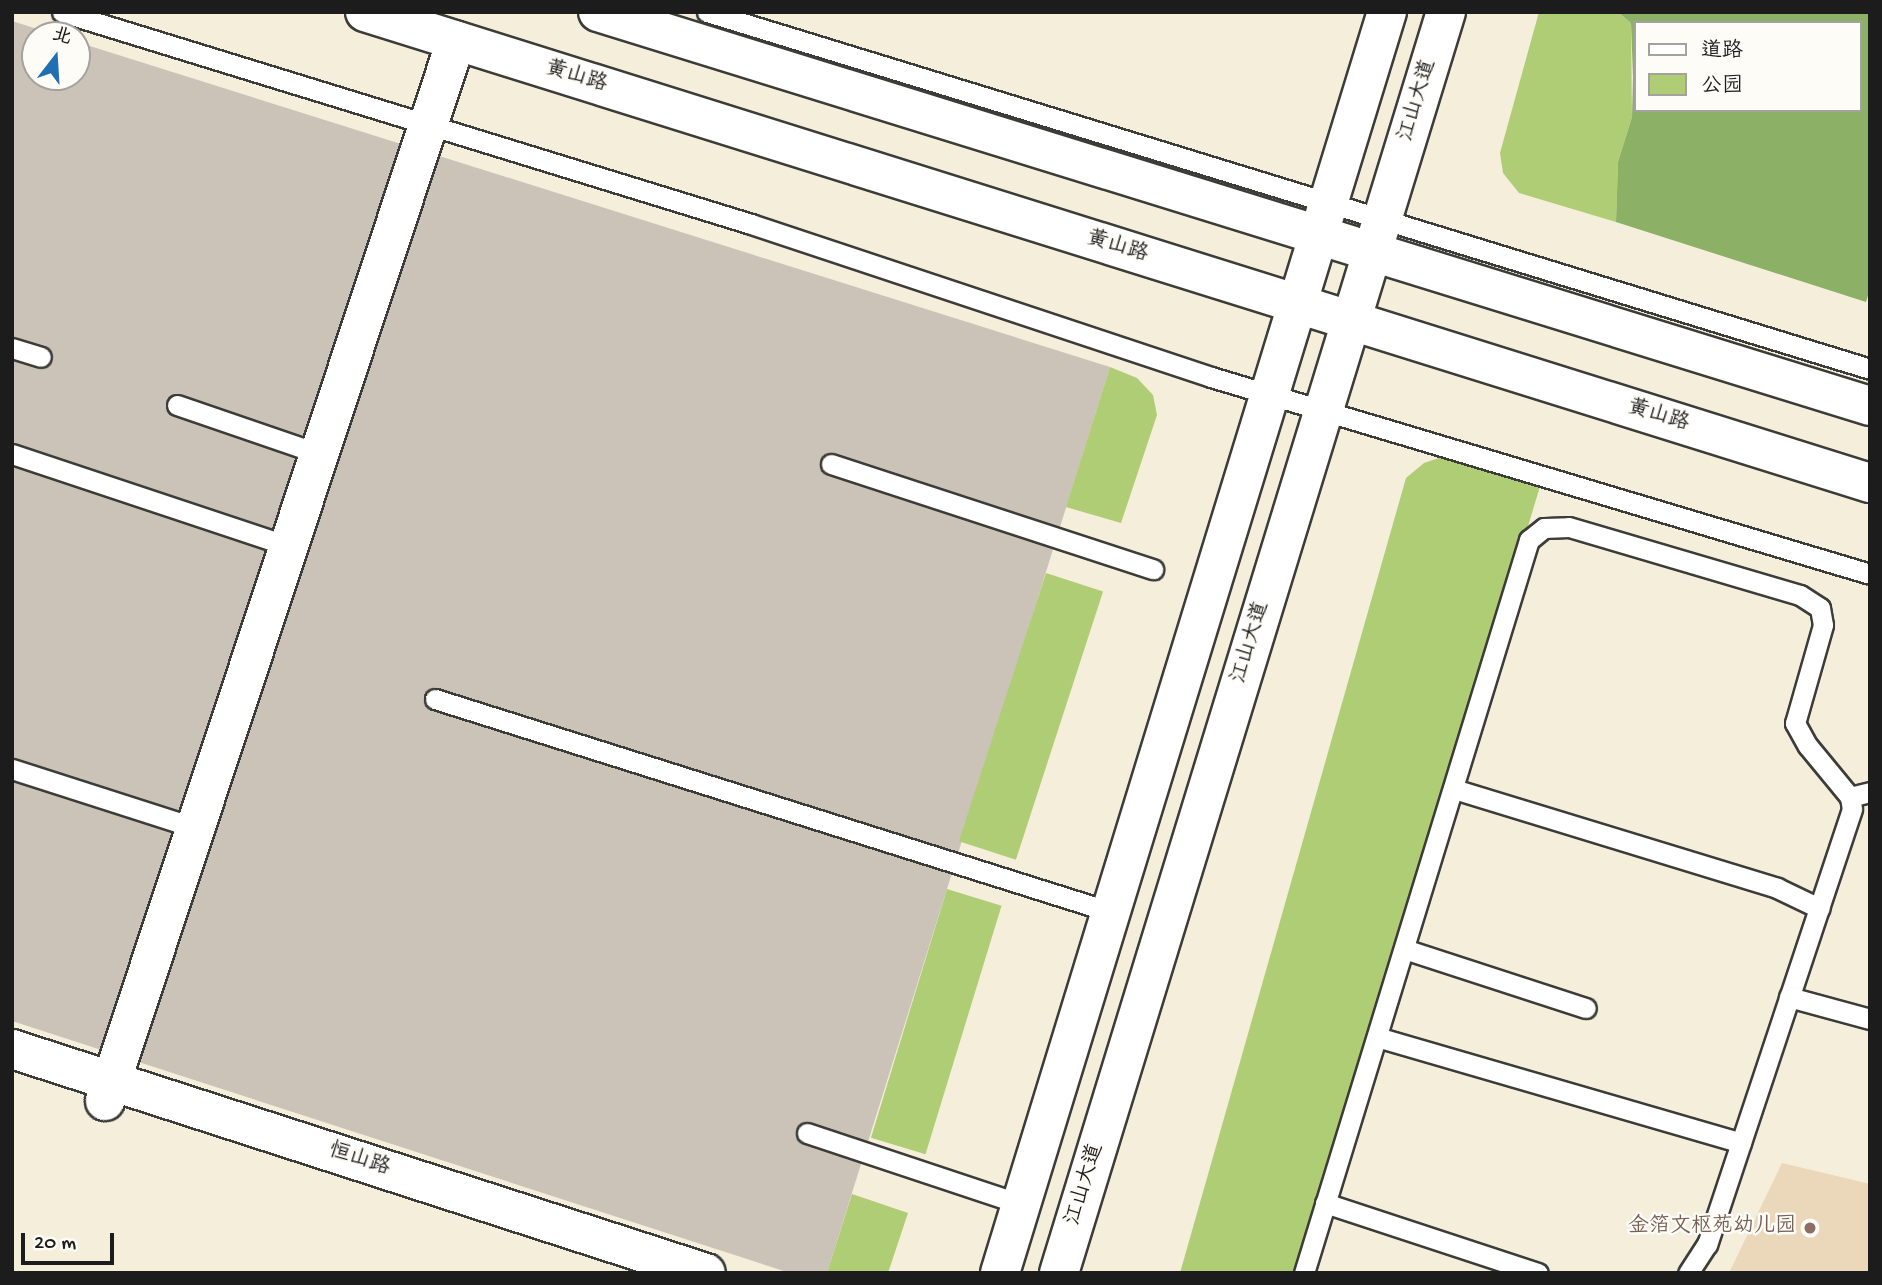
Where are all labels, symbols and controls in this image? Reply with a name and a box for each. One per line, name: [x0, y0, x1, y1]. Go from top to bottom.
north arrow: [21, 21, 91, 91]
legend: [1633, 21, 1861, 112]
text: 北: [49, 24, 74, 51]
text: 道路: [1701, 40, 1743, 65]
street label: 黄山路: [542, 57, 610, 99]
street label: 江山大道: [1395, 57, 1443, 145]
text: 公园: [1701, 75, 1743, 100]
street label: 黄山路: [1083, 227, 1151, 269]
street label: 黄山路: [1624, 396, 1692, 438]
street label: 江山大道: [1228, 599, 1276, 687]
street label: 恒山路: [325, 1139, 393, 1183]
street label: 江山大道: [1062, 1141, 1110, 1229]
place label: 金箔文枢苑幼儿园: [1628, 1215, 1796, 1241]
scale bar: [24, 1218, 117, 1262]
marker: 金箔文枢苑幼儿园: [1802, 1220, 1818, 1236]
text: 20 m: [34, 1232, 76, 1257]

